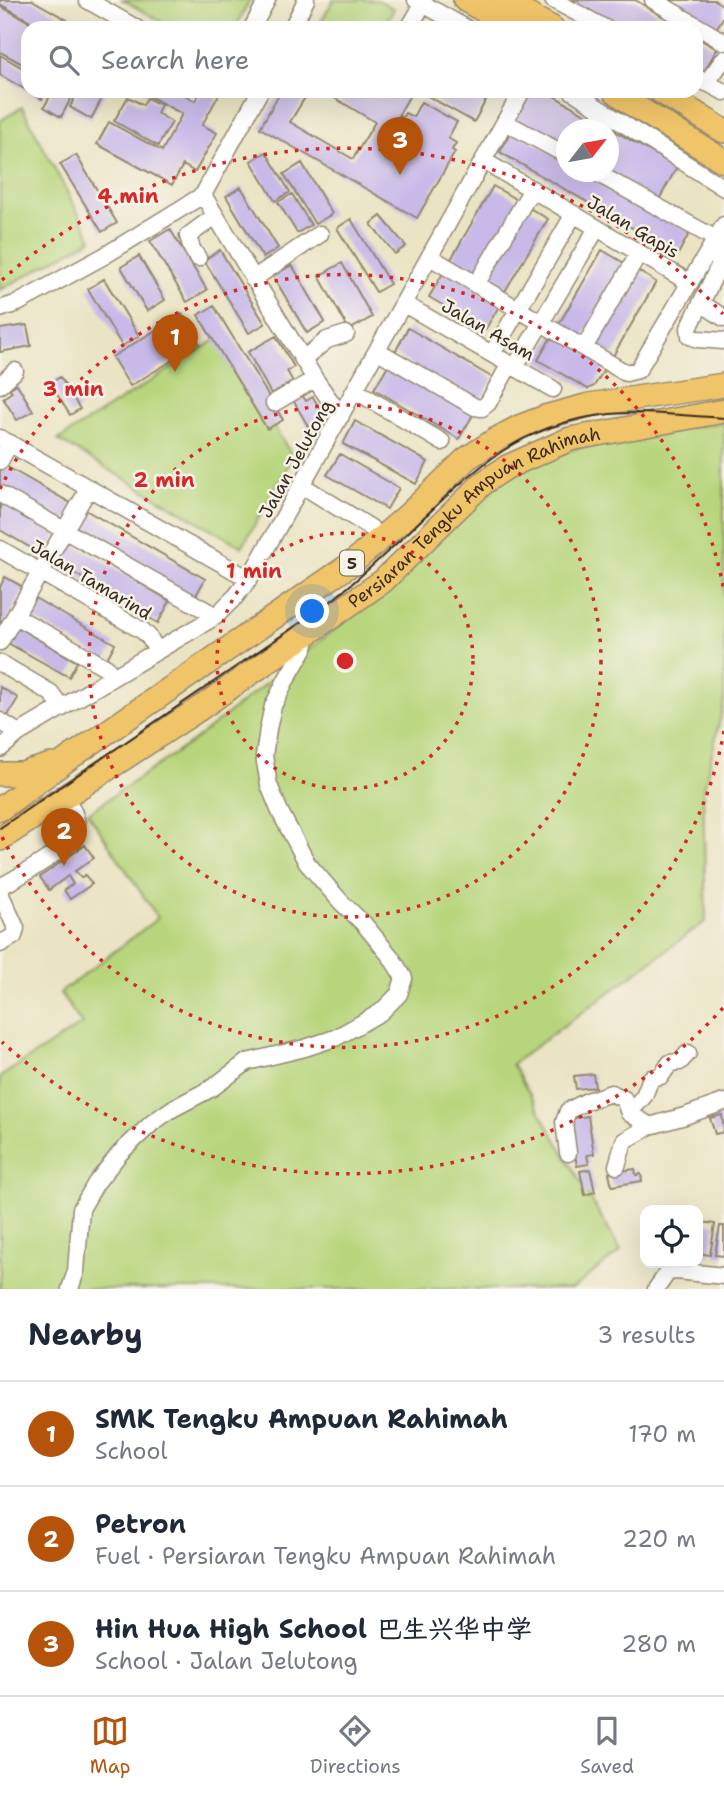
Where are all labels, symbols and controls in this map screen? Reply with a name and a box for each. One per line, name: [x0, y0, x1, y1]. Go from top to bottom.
search box: [21, 21, 703, 98]
icon: search: [45, 41, 83, 79]
text: Search here: [101, 42, 250, 77]
pin: 3: [377, 117, 423, 175]
north arrow: [556, 119, 619, 182]
text: 4 min: [97, 182, 159, 210]
street label: Jalan Gapis: [582, 190, 684, 264]
street label: Jalan Asam: [437, 294, 539, 366]
pin: 1: [152, 314, 198, 372]
text: 3 min: [42, 375, 104, 403]
street label: Jalan Jelutong: [254, 396, 338, 522]
street label: Persiaran Tengku Ampuan Rahimah: [343, 422, 602, 614]
text: 2 min: [133, 466, 195, 494]
street label: Jalan Tamarind: [26, 534, 156, 626]
road number: 5: [340, 550, 364, 576]
text: 1 min: [226, 557, 282, 585]
your location: [295, 594, 329, 628]
centre of rings: [333, 649, 357, 673]
pin: 2: [41, 808, 87, 866]
map controls: [640, 1205, 703, 1268]
button: locate: [640, 1205, 703, 1268]
text: Nearby: [28, 1314, 143, 1355]
text: 3 results: [597, 1320, 696, 1350]
text: SMK Tengku Ampuan Rahimah: [95, 1401, 508, 1436]
text: 1: [46, 1419, 56, 1449]
text: 170 m: [628, 1419, 696, 1449]
text: School: [95, 1436, 167, 1466]
text: Petron: [95, 1506, 186, 1541]
text: 2: [43, 1524, 59, 1554]
text: 220 m: [622, 1524, 696, 1554]
text: Fuel · Persiaran Tengku Ampuan Rahimah: [95, 1541, 556, 1571]
text: Hin Hua High School 巴生兴华中学: [95, 1611, 532, 1646]
text: 3: [43, 1629, 59, 1659]
text: 280 m: [621, 1629, 696, 1659]
text: School · Jalan Jelutong: [95, 1646, 358, 1676]
tab: Map: [90, 1712, 130, 1779]
tab: Directions: [310, 1712, 401, 1779]
tab: Saved: [580, 1712, 634, 1779]

